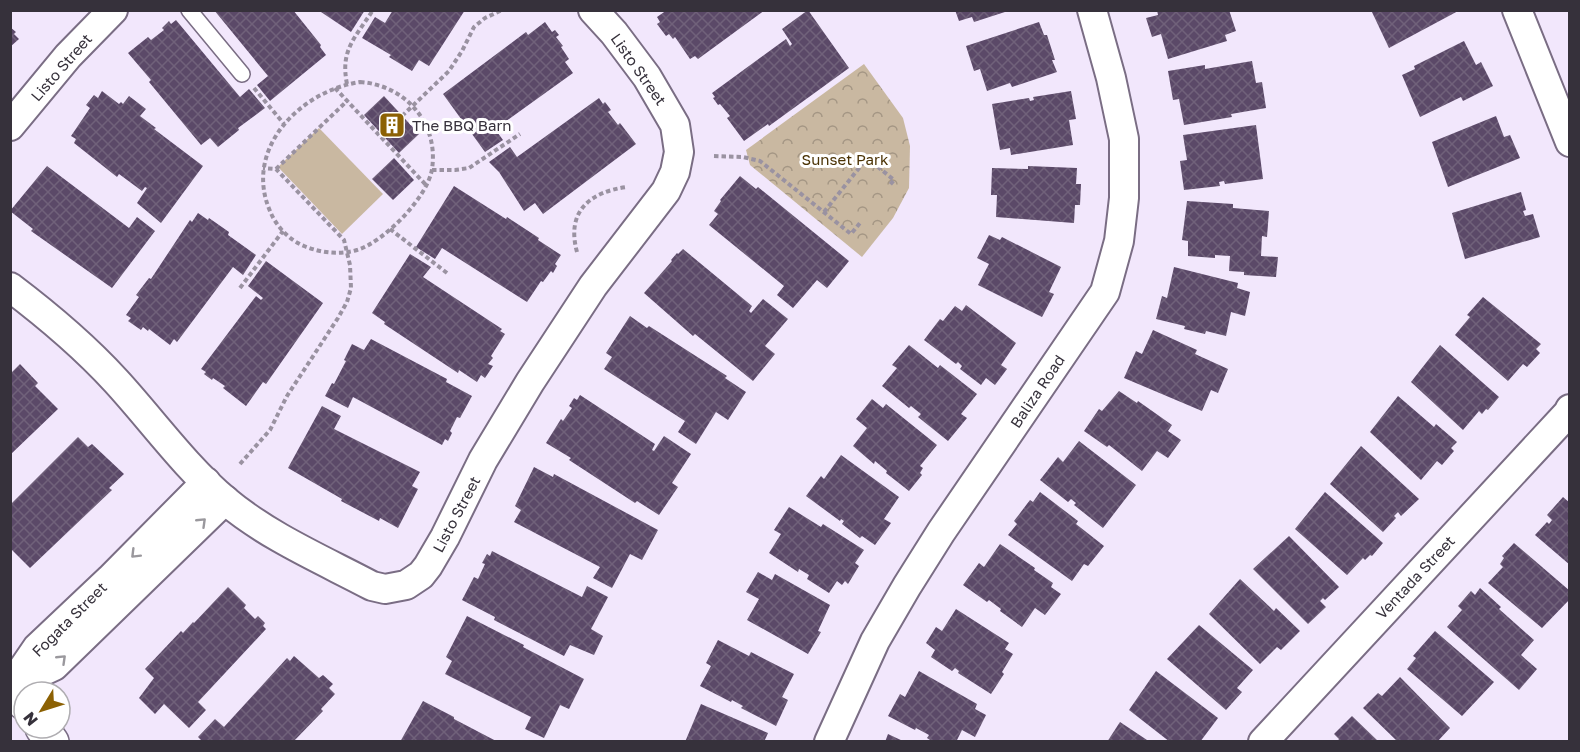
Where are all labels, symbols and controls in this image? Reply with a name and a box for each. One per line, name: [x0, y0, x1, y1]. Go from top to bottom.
street label: Listo Street: [27, 30, 95, 104]
street label: Listo Street: [608, 30, 670, 108]
building icon: The BBQ Barn: [377, 110, 407, 140]
place label: The BBQ Barn: [412, 116, 511, 134]
park label: Sunset Park: [802, 150, 889, 168]
street label: Baliza Road: [1006, 351, 1068, 431]
street label: Listo Street: [428, 473, 484, 555]
one-way arrow: [195, 519, 206, 530]
street label: Ventada Street: [1372, 532, 1458, 622]
one-way arrow: [132, 546, 143, 557]
street label: Fogata Street: [28, 578, 110, 660]
one-way arrow: [55, 655, 66, 666]
north arrow: [12, 680, 72, 740]
text: N: [19, 708, 42, 730]

